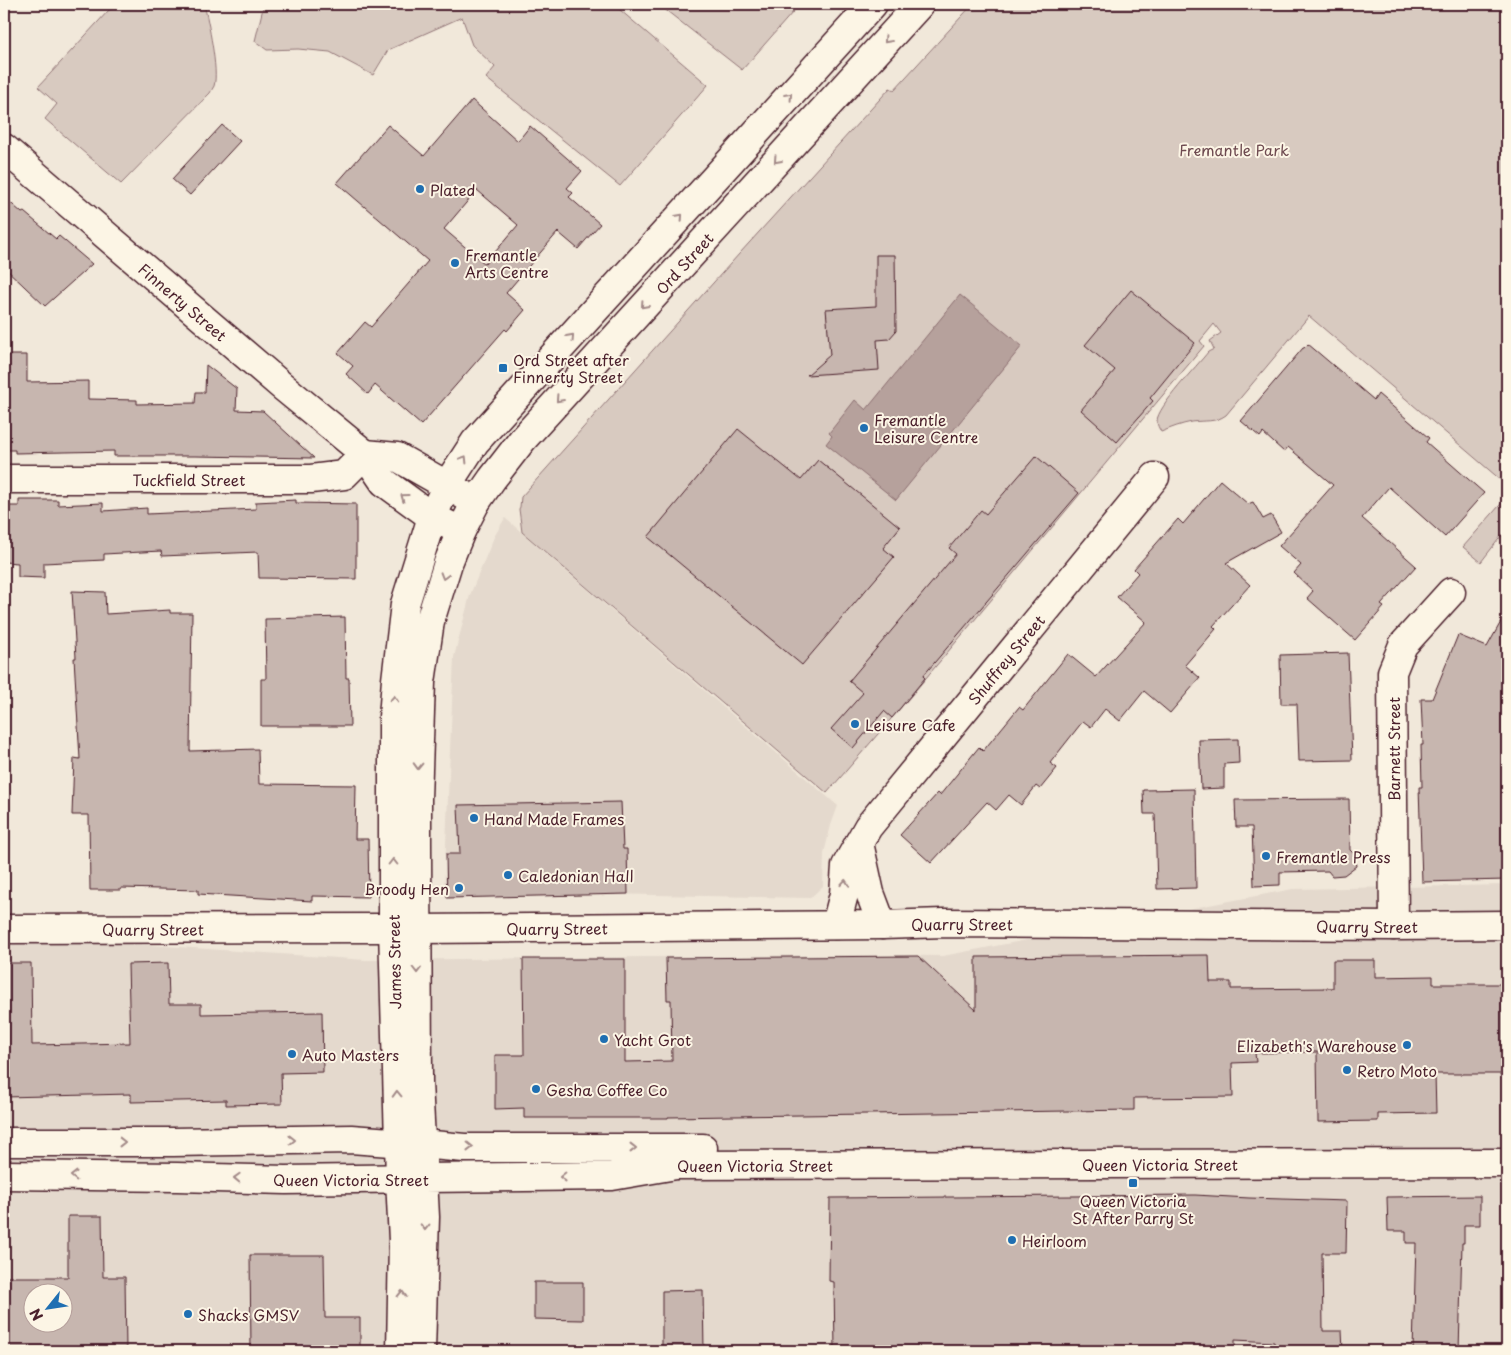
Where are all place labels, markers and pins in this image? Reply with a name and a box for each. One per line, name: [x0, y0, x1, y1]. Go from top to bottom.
place label: Plated: [430, 178, 475, 201]
marker: Plated: [414, 183, 426, 195]
place label: Fremantle Arts Centre: [465, 243, 549, 283]
marker: Fremantle Arts Centre: [449, 257, 461, 269]
place label: Ord Street after Finnerty Street: [513, 348, 629, 388]
marker: Ord Street after Finnerty Street: [497, 362, 509, 374]
place label: Fremantle Leisure Centre: [874, 408, 978, 448]
marker: Fremantle Leisure Centre: [858, 422, 870, 434]
place label: Leisure Cafe: [865, 713, 956, 736]
marker: Leisure Cafe: [849, 718, 861, 730]
place label: Hand Made Frames: [484, 807, 624, 830]
marker: Hand Made Frames: [468, 812, 480, 824]
place label: Fremantle Press: [1276, 845, 1391, 868]
marker: Fremantle Press: [1260, 850, 1272, 862]
place label: Caledonian Hall: [518, 864, 634, 887]
marker: Caledonian Hall: [502, 869, 514, 881]
place label: Broody Hen: [364, 877, 449, 900]
marker: Broody Hen: [453, 882, 465, 894]
place label: Yacht Grot: [614, 1028, 691, 1051]
marker: Yacht Grot: [598, 1033, 610, 1045]
place label: Elizabeth's Warehouse: [1237, 1034, 1397, 1057]
marker: Elizabeth's Warehouse: [1401, 1039, 1413, 1051]
place label: Auto Masters: [302, 1043, 399, 1066]
marker: Auto Masters: [286, 1048, 298, 1060]
place label: Retro Moto: [1357, 1059, 1437, 1082]
marker: Retro Moto: [1341, 1064, 1353, 1076]
place label: Gesha Coffee Co: [546, 1078, 667, 1101]
marker: Gesha Coffee Co: [530, 1083, 542, 1095]
marker: Queen Victoria St After Parry St: [1127, 1177, 1139, 1189]
place label: Queen Victoria St After Parry St: [1072, 1189, 1194, 1229]
place label: Heirloom: [1022, 1229, 1087, 1252]
marker: Heirloom: [1006, 1234, 1018, 1246]
place label: Shacks GMSV: [198, 1303, 300, 1326]
marker: Shacks GMSV: [182, 1308, 194, 1320]

